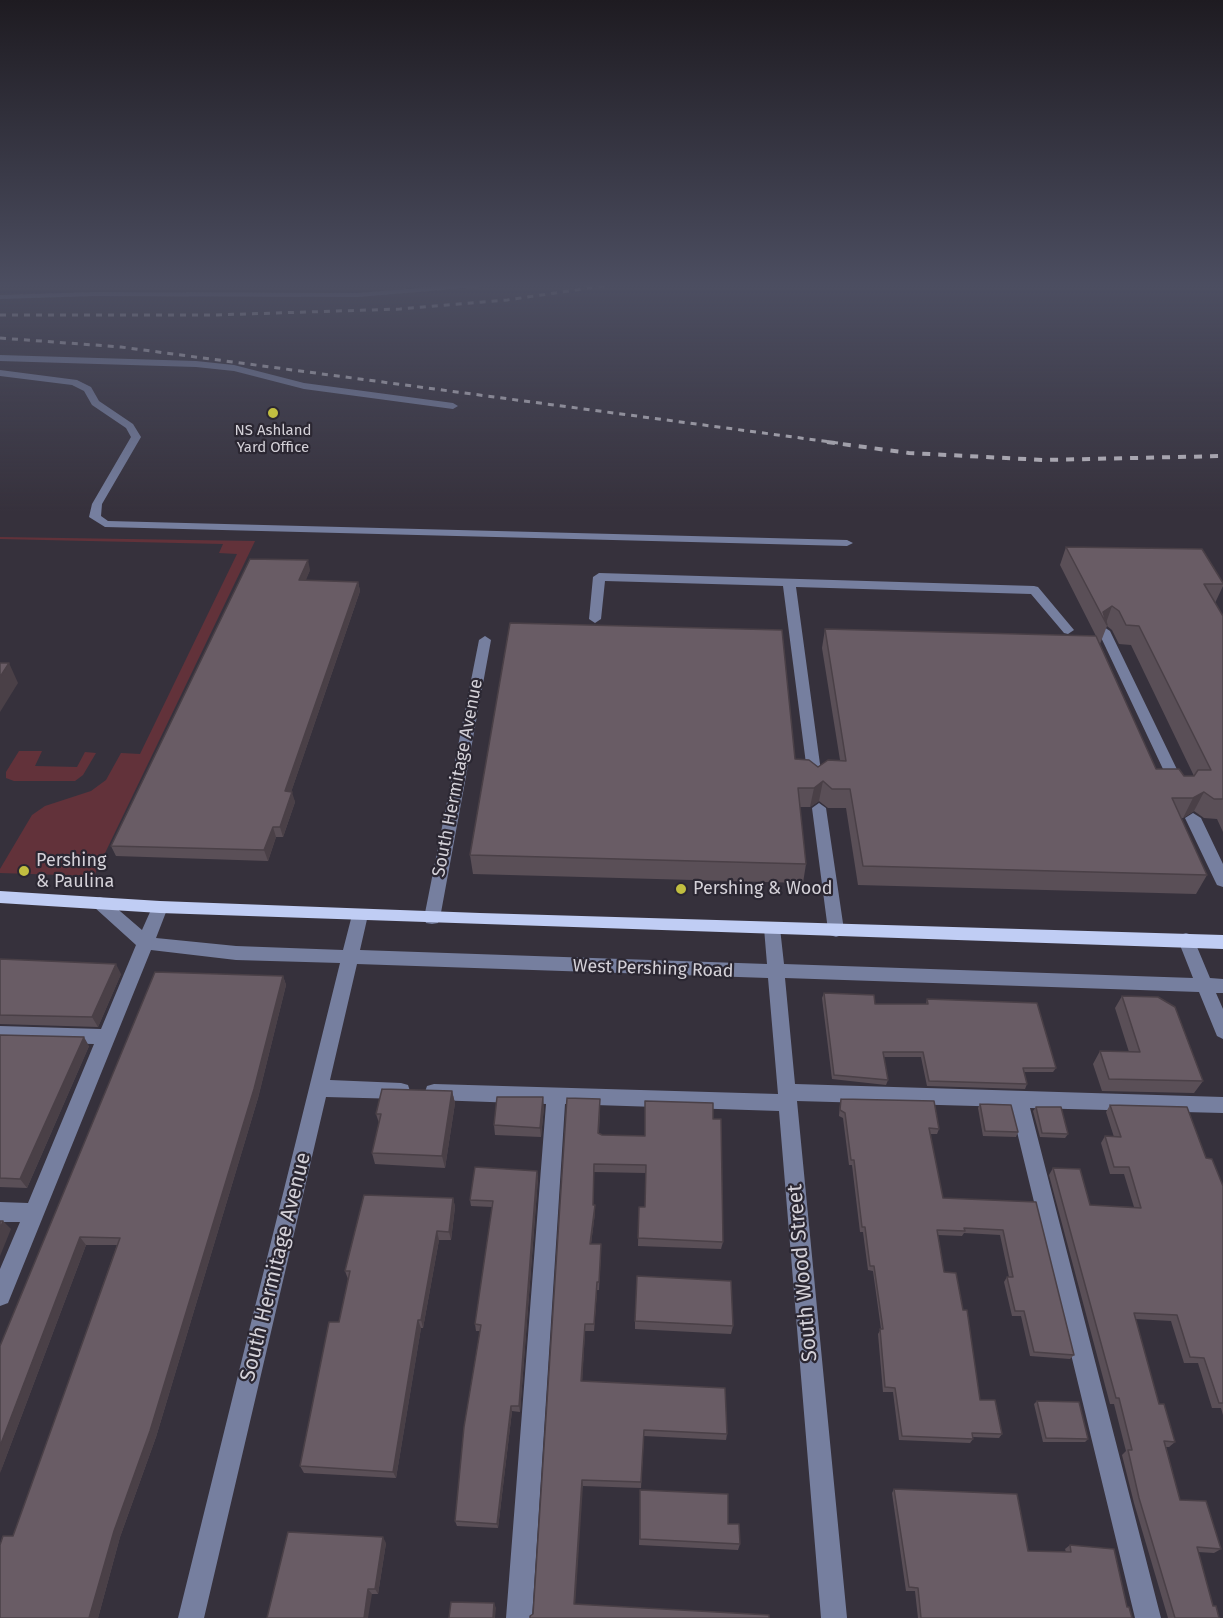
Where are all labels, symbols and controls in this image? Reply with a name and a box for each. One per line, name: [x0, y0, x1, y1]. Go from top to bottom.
marker: NS Ashland Yard Office: [266, 406, 280, 420]
place label: NS Ashland Yard Office: [234, 422, 312, 457]
street label: South Hermitage Avenue: [428, 677, 488, 879]
place label: Pershing & Paulina: [36, 850, 114, 892]
marker: Pershing & Paulina: [17, 864, 31, 878]
place label: Pershing & Wood: [693, 878, 832, 900]
marker: Pershing & Wood: [674, 882, 688, 896]
street label: West Pershing Road: [572, 955, 734, 983]
street label: South Hermitage Avenue: [235, 1150, 317, 1384]
street label: South Wood Street: [783, 1183, 823, 1363]

